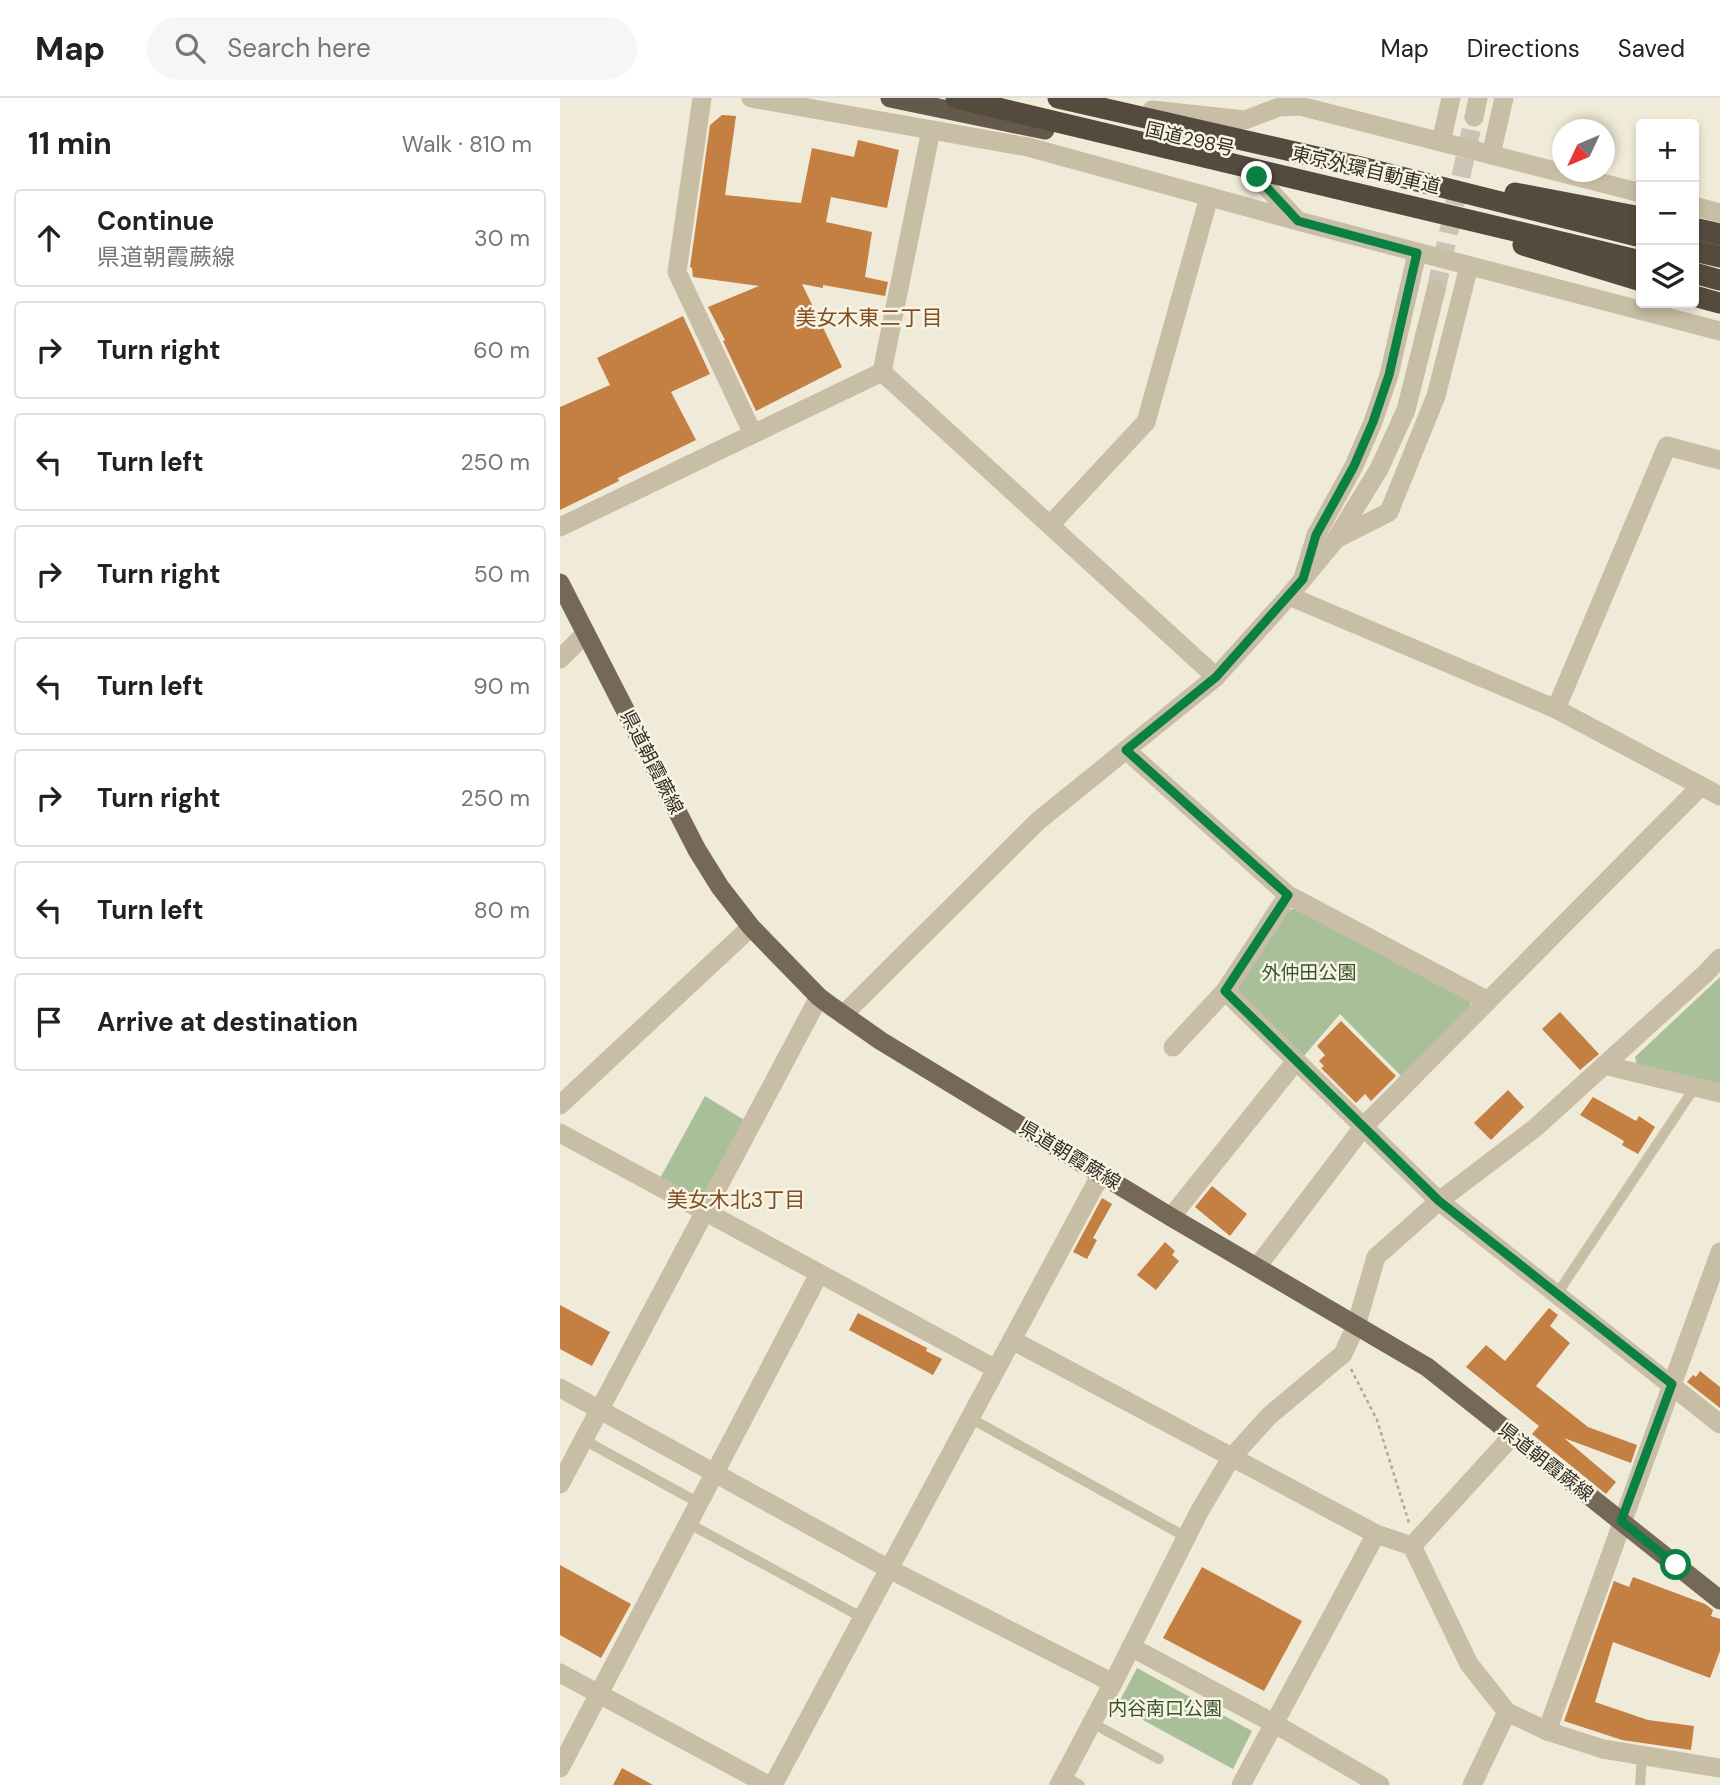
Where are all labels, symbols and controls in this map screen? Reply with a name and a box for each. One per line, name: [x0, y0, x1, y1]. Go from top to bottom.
search box: [147, 17, 637, 80]
text: Map: [35, 27, 105, 70]
icon: search: [171, 29, 209, 67]
text: Search here: [227, 31, 371, 65]
text: Map: [1381, 33, 1429, 64]
text: Directions: [1467, 33, 1580, 64]
text: Saved: [1618, 33, 1685, 64]
street label: 国道298号: [1143, 117, 1237, 161]
north arrow: [1552, 119, 1615, 182]
map controls: [1636, 119, 1699, 308]
button: +: [1636, 119, 1699, 182]
text: 11 min: [28, 124, 112, 163]
text: Walk · 810 m: [402, 129, 532, 159]
street label: 東京外環自動車道: [1289, 141, 1443, 199]
route end: [1241, 161, 1272, 192]
button: −: [1636, 182, 1699, 245]
text: Continue: [97, 204, 214, 238]
icon: ahead: [30, 219, 68, 257]
text: 30 m: [474, 223, 530, 253]
text: 県道朝霞蕨線: [97, 242, 235, 272]
button: layers: [1636, 245, 1699, 308]
district label: 美女木東二丁目: [796, 304, 943, 332]
icon: right: [30, 331, 68, 369]
text: Turn right: [97, 333, 221, 367]
text: 60 m: [473, 335, 530, 365]
icon: left: [30, 443, 68, 481]
text: Turn left: [97, 445, 204, 479]
text: 250 m: [460, 447, 530, 477]
icon: right: [30, 555, 68, 593]
text: Turn right: [97, 557, 221, 591]
text: 50 m: [474, 559, 530, 589]
icon: left: [30, 667, 68, 705]
text: Turn left: [97, 669, 204, 703]
text: 90 m: [473, 671, 530, 701]
street label: 県道朝霞蕨線: [615, 706, 689, 818]
icon: right: [30, 779, 68, 817]
text: Turn right: [97, 781, 221, 815]
text: 250 m: [460, 783, 530, 813]
icon: left: [30, 891, 68, 929]
text: Turn left: [97, 893, 204, 927]
text: 80 m: [474, 895, 530, 925]
park label: 外仲田公園: [1261, 960, 1357, 985]
icon: arrive: [30, 1003, 68, 1041]
text: Arrive at destination: [97, 1005, 358, 1039]
street label: 県道朝霞蕨線: [1015, 1115, 1125, 1195]
district label: 美女木北3丁目: [667, 1186, 805, 1214]
street label: 県道朝霞蕨線: [1493, 1417, 1599, 1507]
route start: [1660, 1549, 1691, 1580]
park label: 内谷南口公園: [1108, 1696, 1222, 1721]

